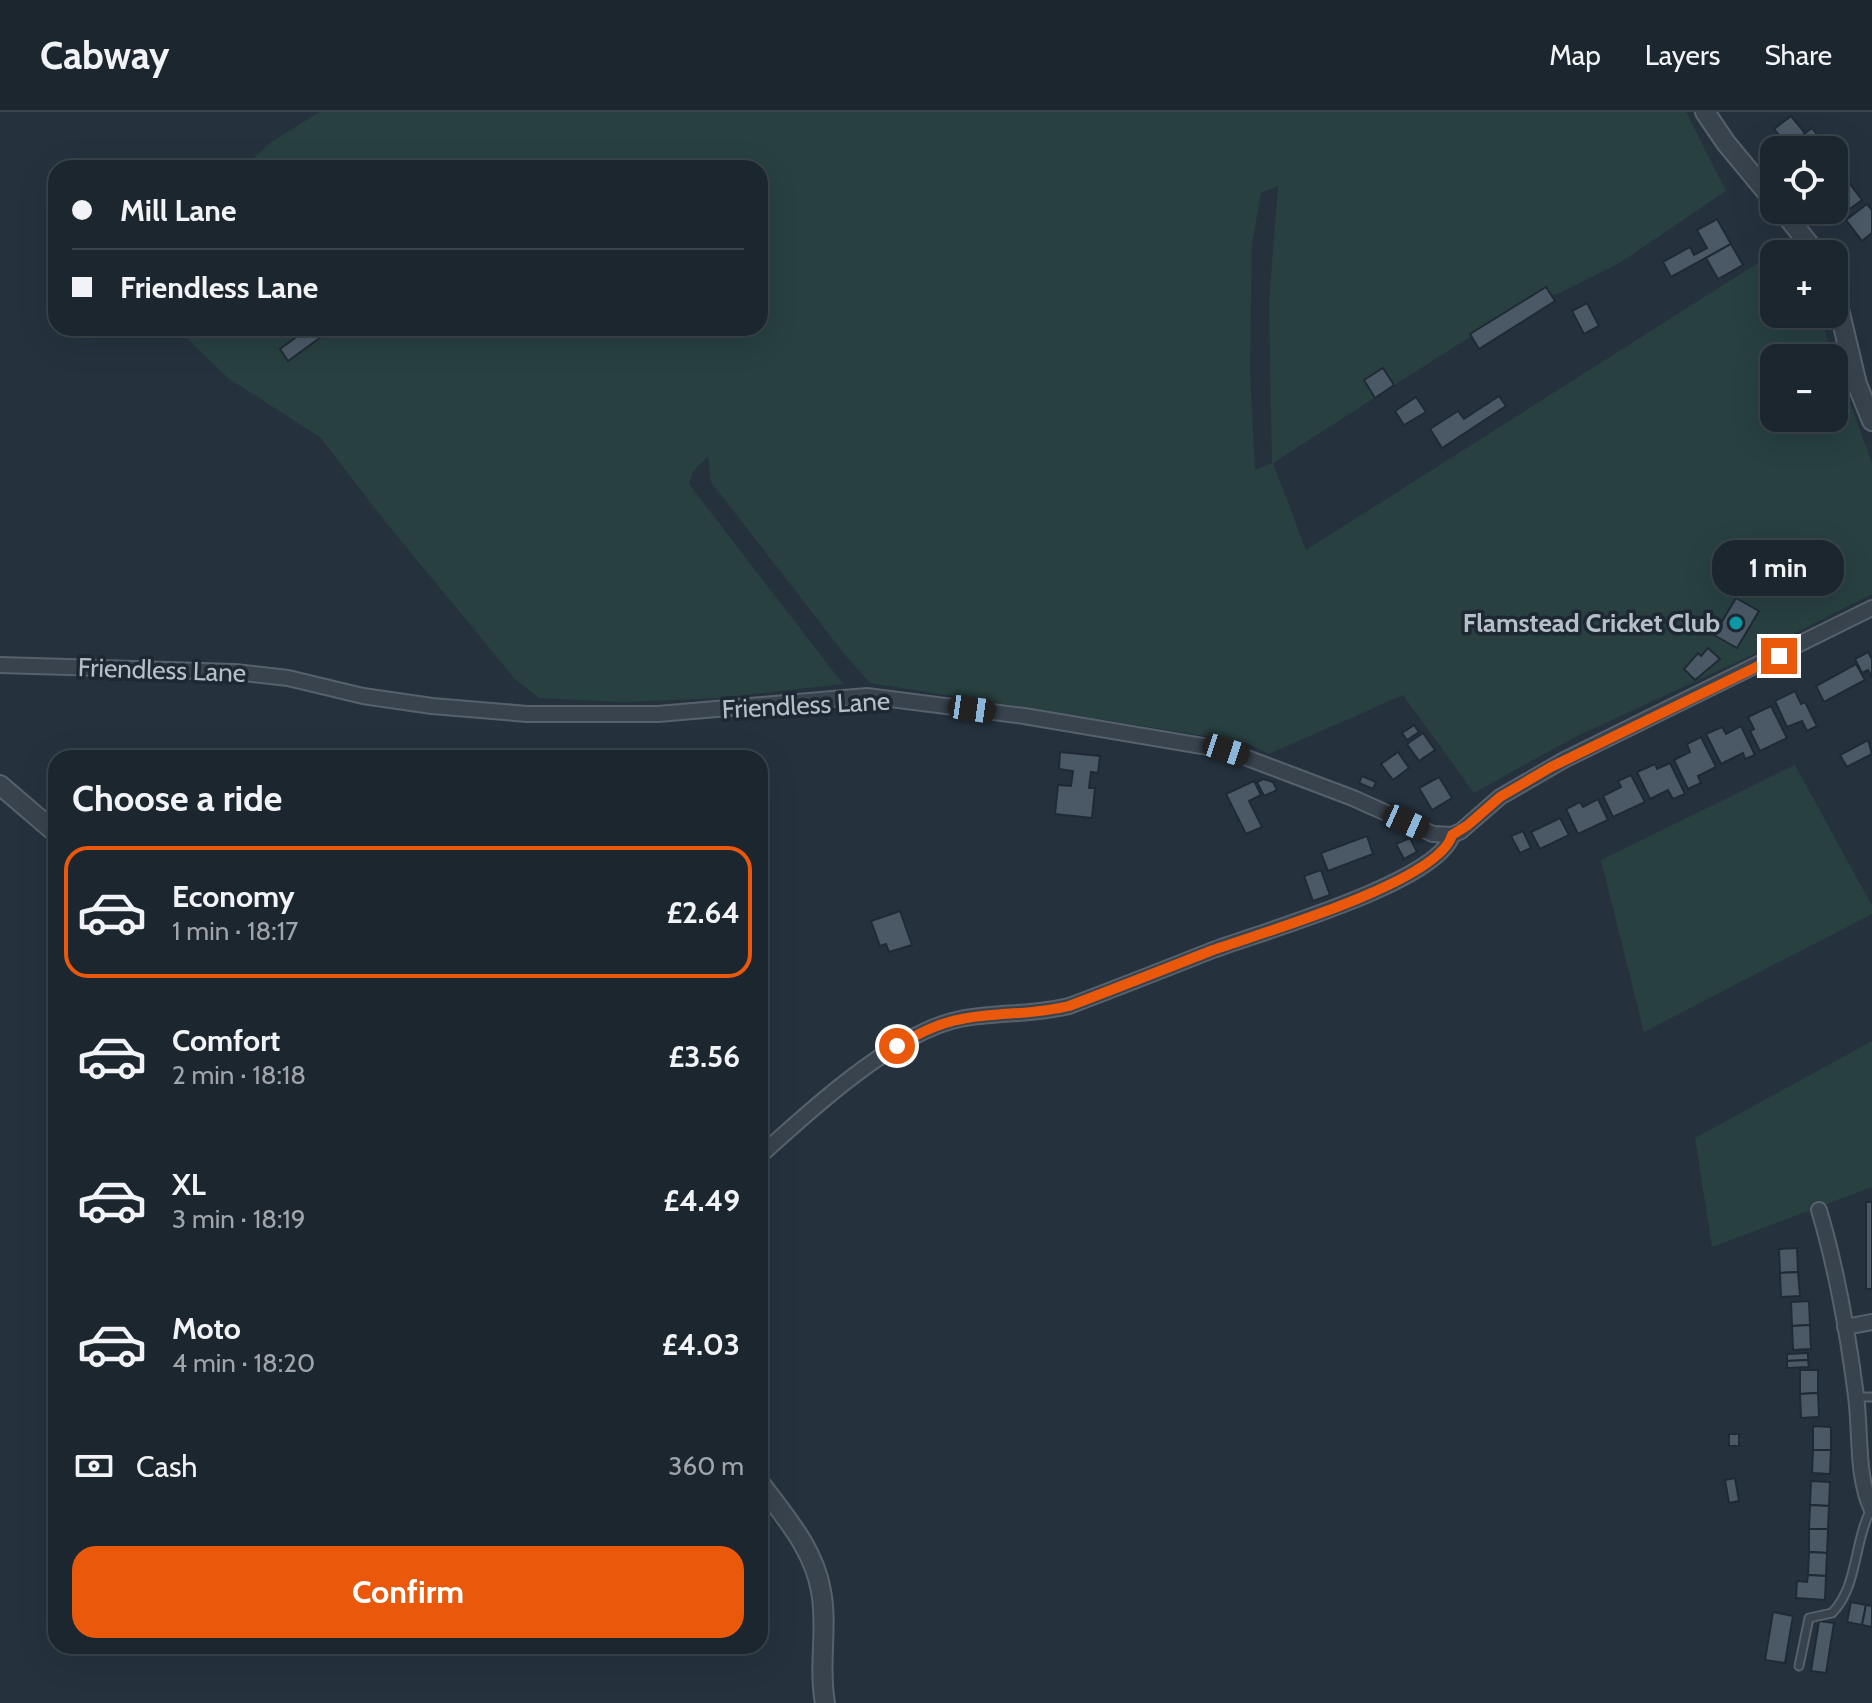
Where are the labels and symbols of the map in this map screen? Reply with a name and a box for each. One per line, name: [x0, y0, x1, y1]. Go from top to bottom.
callout: 1 min: [1713, 540, 1845, 596]
place label: Flamstead Cricket Club: [1463, 607, 1720, 639]
marker: Flamstead Cricket Club: [1727, 614, 1745, 632]
route end: [1761, 638, 1797, 674]
street label: Friendless Lane: [77, 651, 247, 689]
street label: Friendless Lane: [721, 685, 891, 725]
car: [947, 694, 997, 724]
car: [1199, 731, 1253, 769]
car: [1379, 801, 1433, 843]
route start: [879, 1028, 915, 1064]

